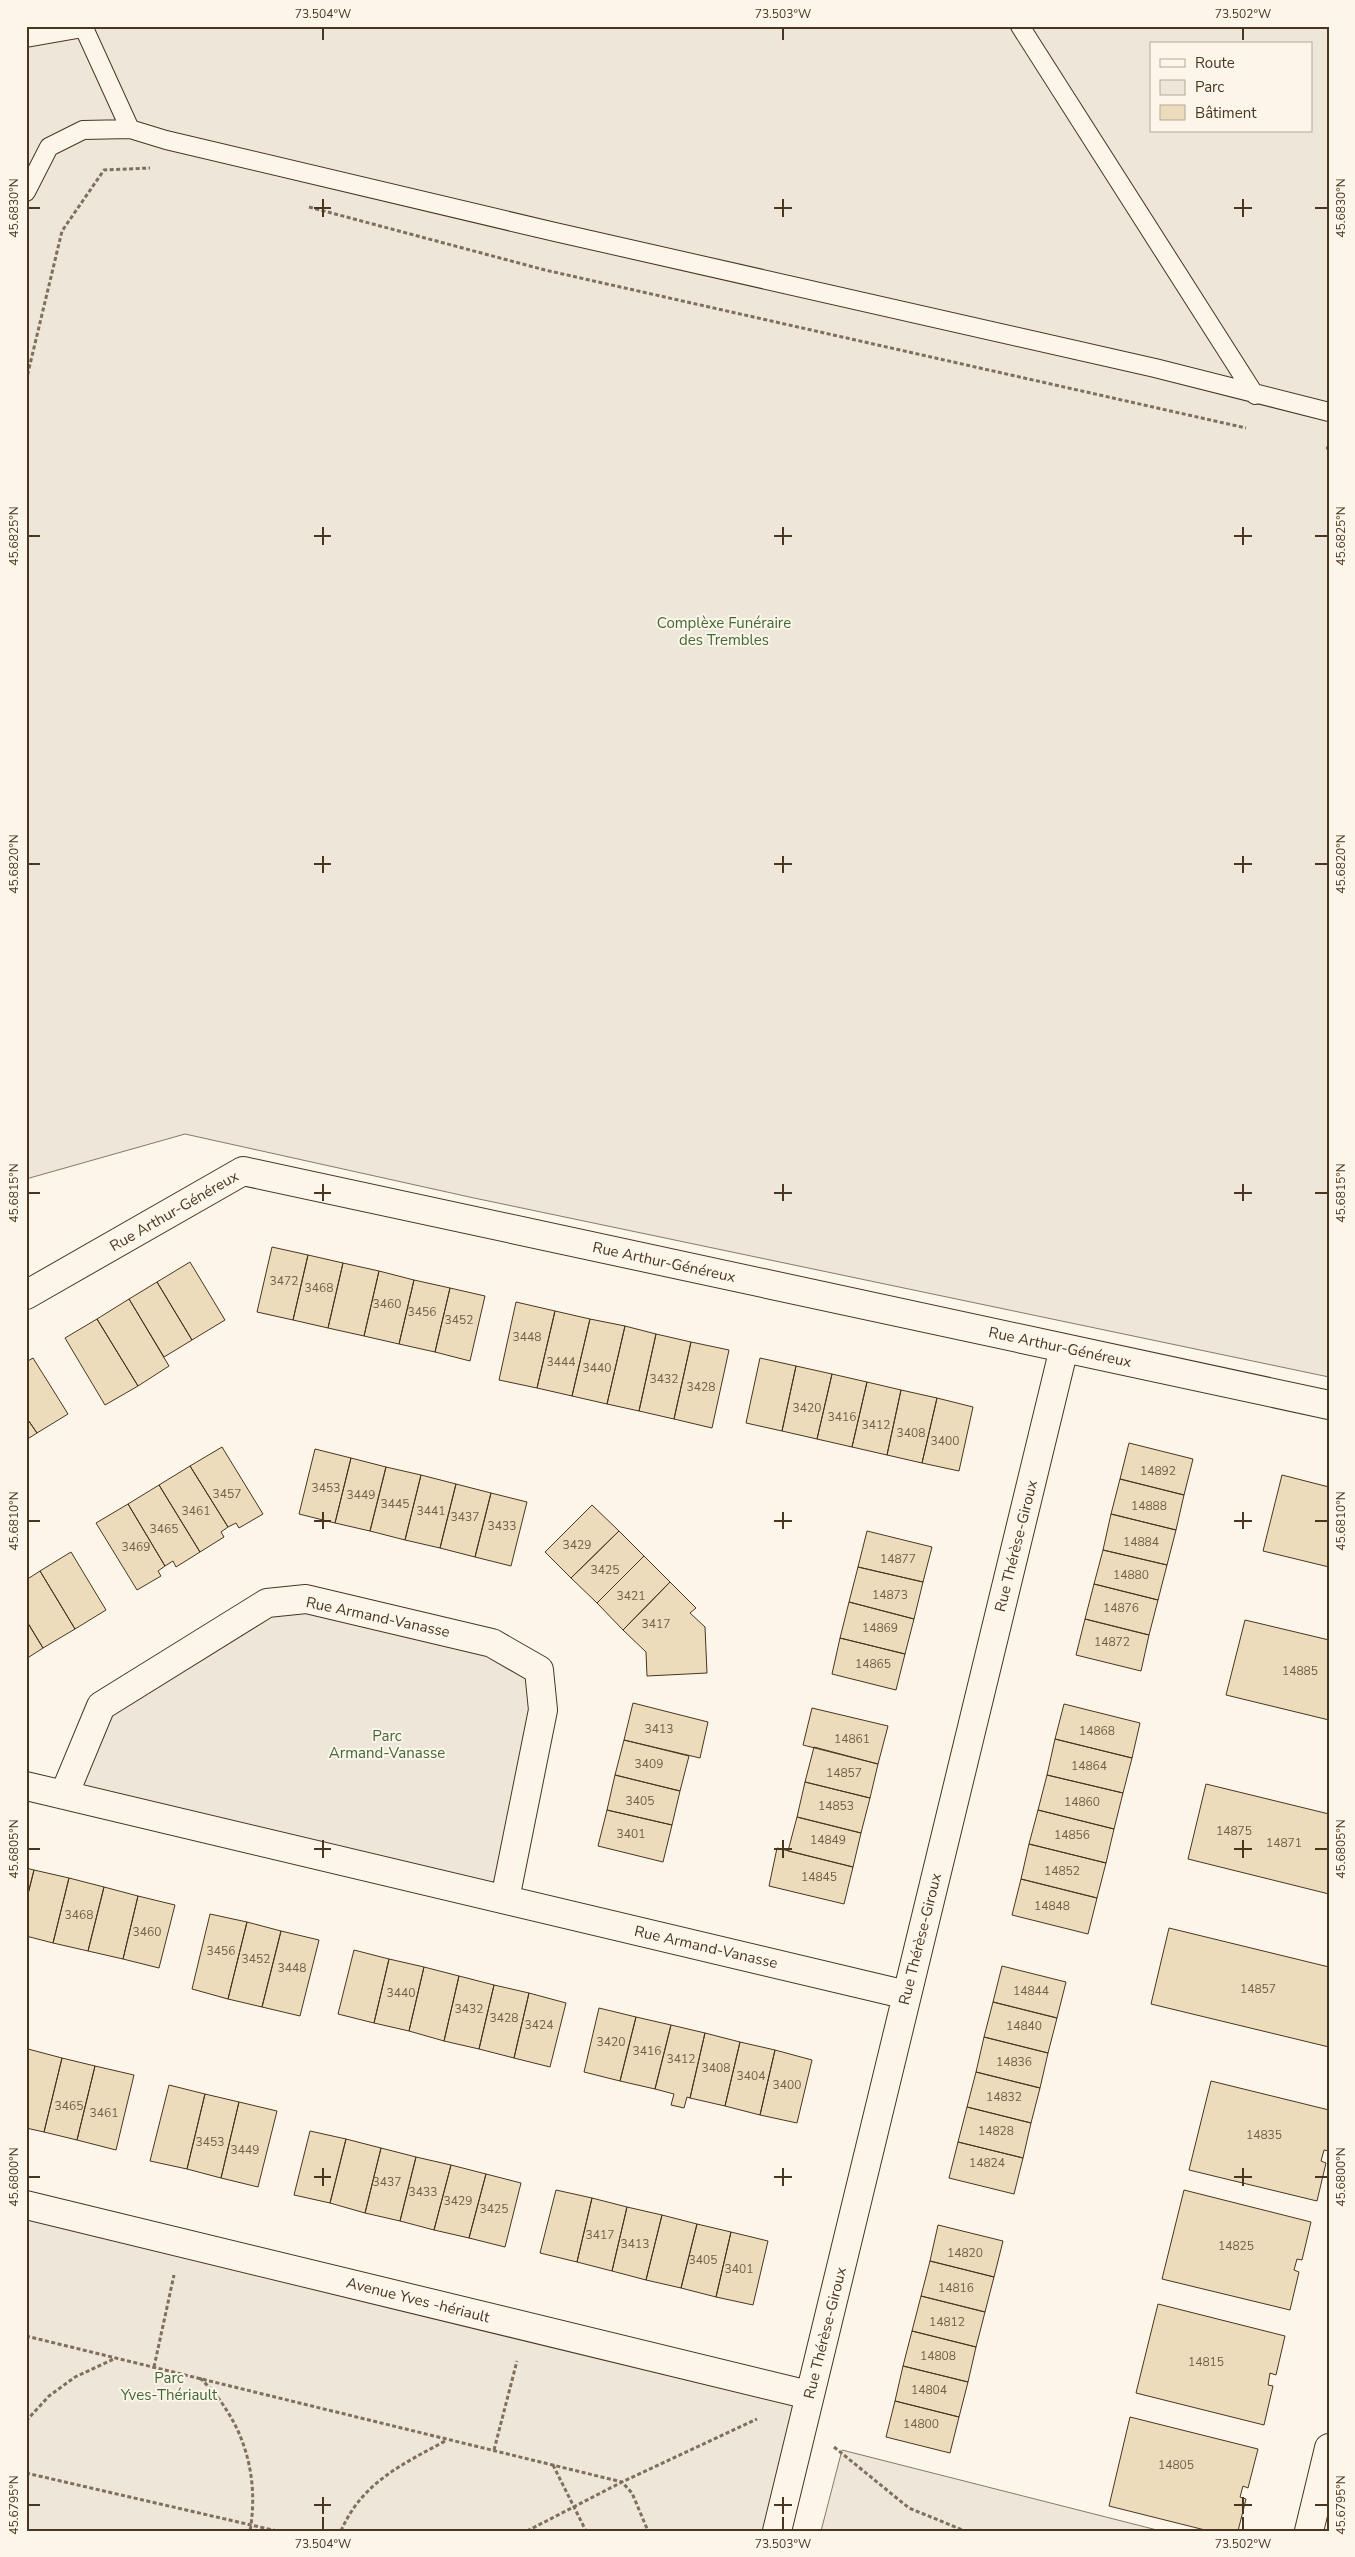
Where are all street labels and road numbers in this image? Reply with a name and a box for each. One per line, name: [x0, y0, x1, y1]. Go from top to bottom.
street label: Rue Arthur-Généreux: [106, 1166, 242, 1256]
street label: Rue Arthur-Généreux: [591, 1237, 737, 1287]
street label: Rue Arthur-Généreux: [987, 1322, 1133, 1372]
street label: Rue Thérèse-Giroux: [990, 1478, 1042, 1614]
street label: Rue Armand-Vanasse: [304, 1592, 452, 1642]
street label: Rue Thérèse-Giroux: [894, 1871, 946, 2007]
street label: Rue Armand-Vanasse: [632, 1921, 780, 1973]
street label: Rue Thérèse-Giroux: [799, 2265, 851, 2401]
street label: Avenue Yves -hériault: [344, 2273, 492, 2328]

